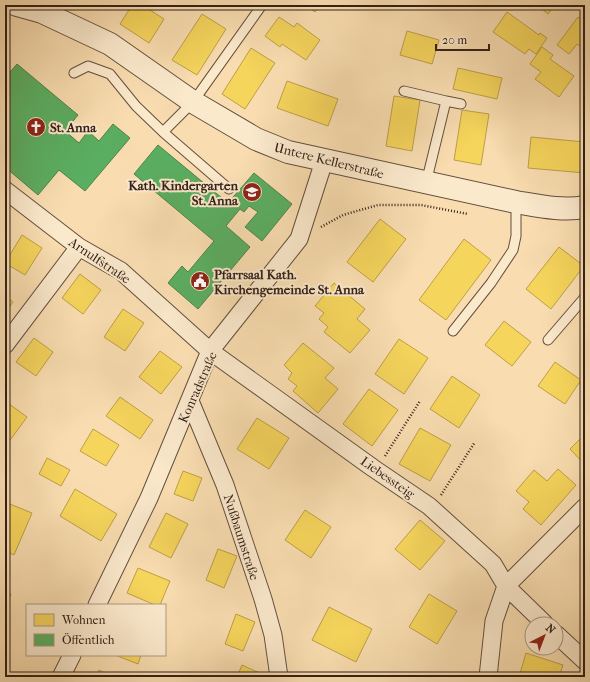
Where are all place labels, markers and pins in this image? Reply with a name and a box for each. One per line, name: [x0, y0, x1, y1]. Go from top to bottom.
church icon: St. Anna: [25, 116, 47, 138]
place label: St. Anna: [50, 120, 97, 135]
place label: Kath. Kindergarten St. Anna: [128, 178, 239, 208]
school or university icon: Kath. Kindergarten St. Anna: [241, 181, 263, 203]
place label: Pfarrsaal Kath. Kirchengemeinde St. Anna: [214, 267, 365, 298]
public building icon: Pfarrsaal Kath. Kirchengemeinde St. Anna: [189, 270, 211, 292]

